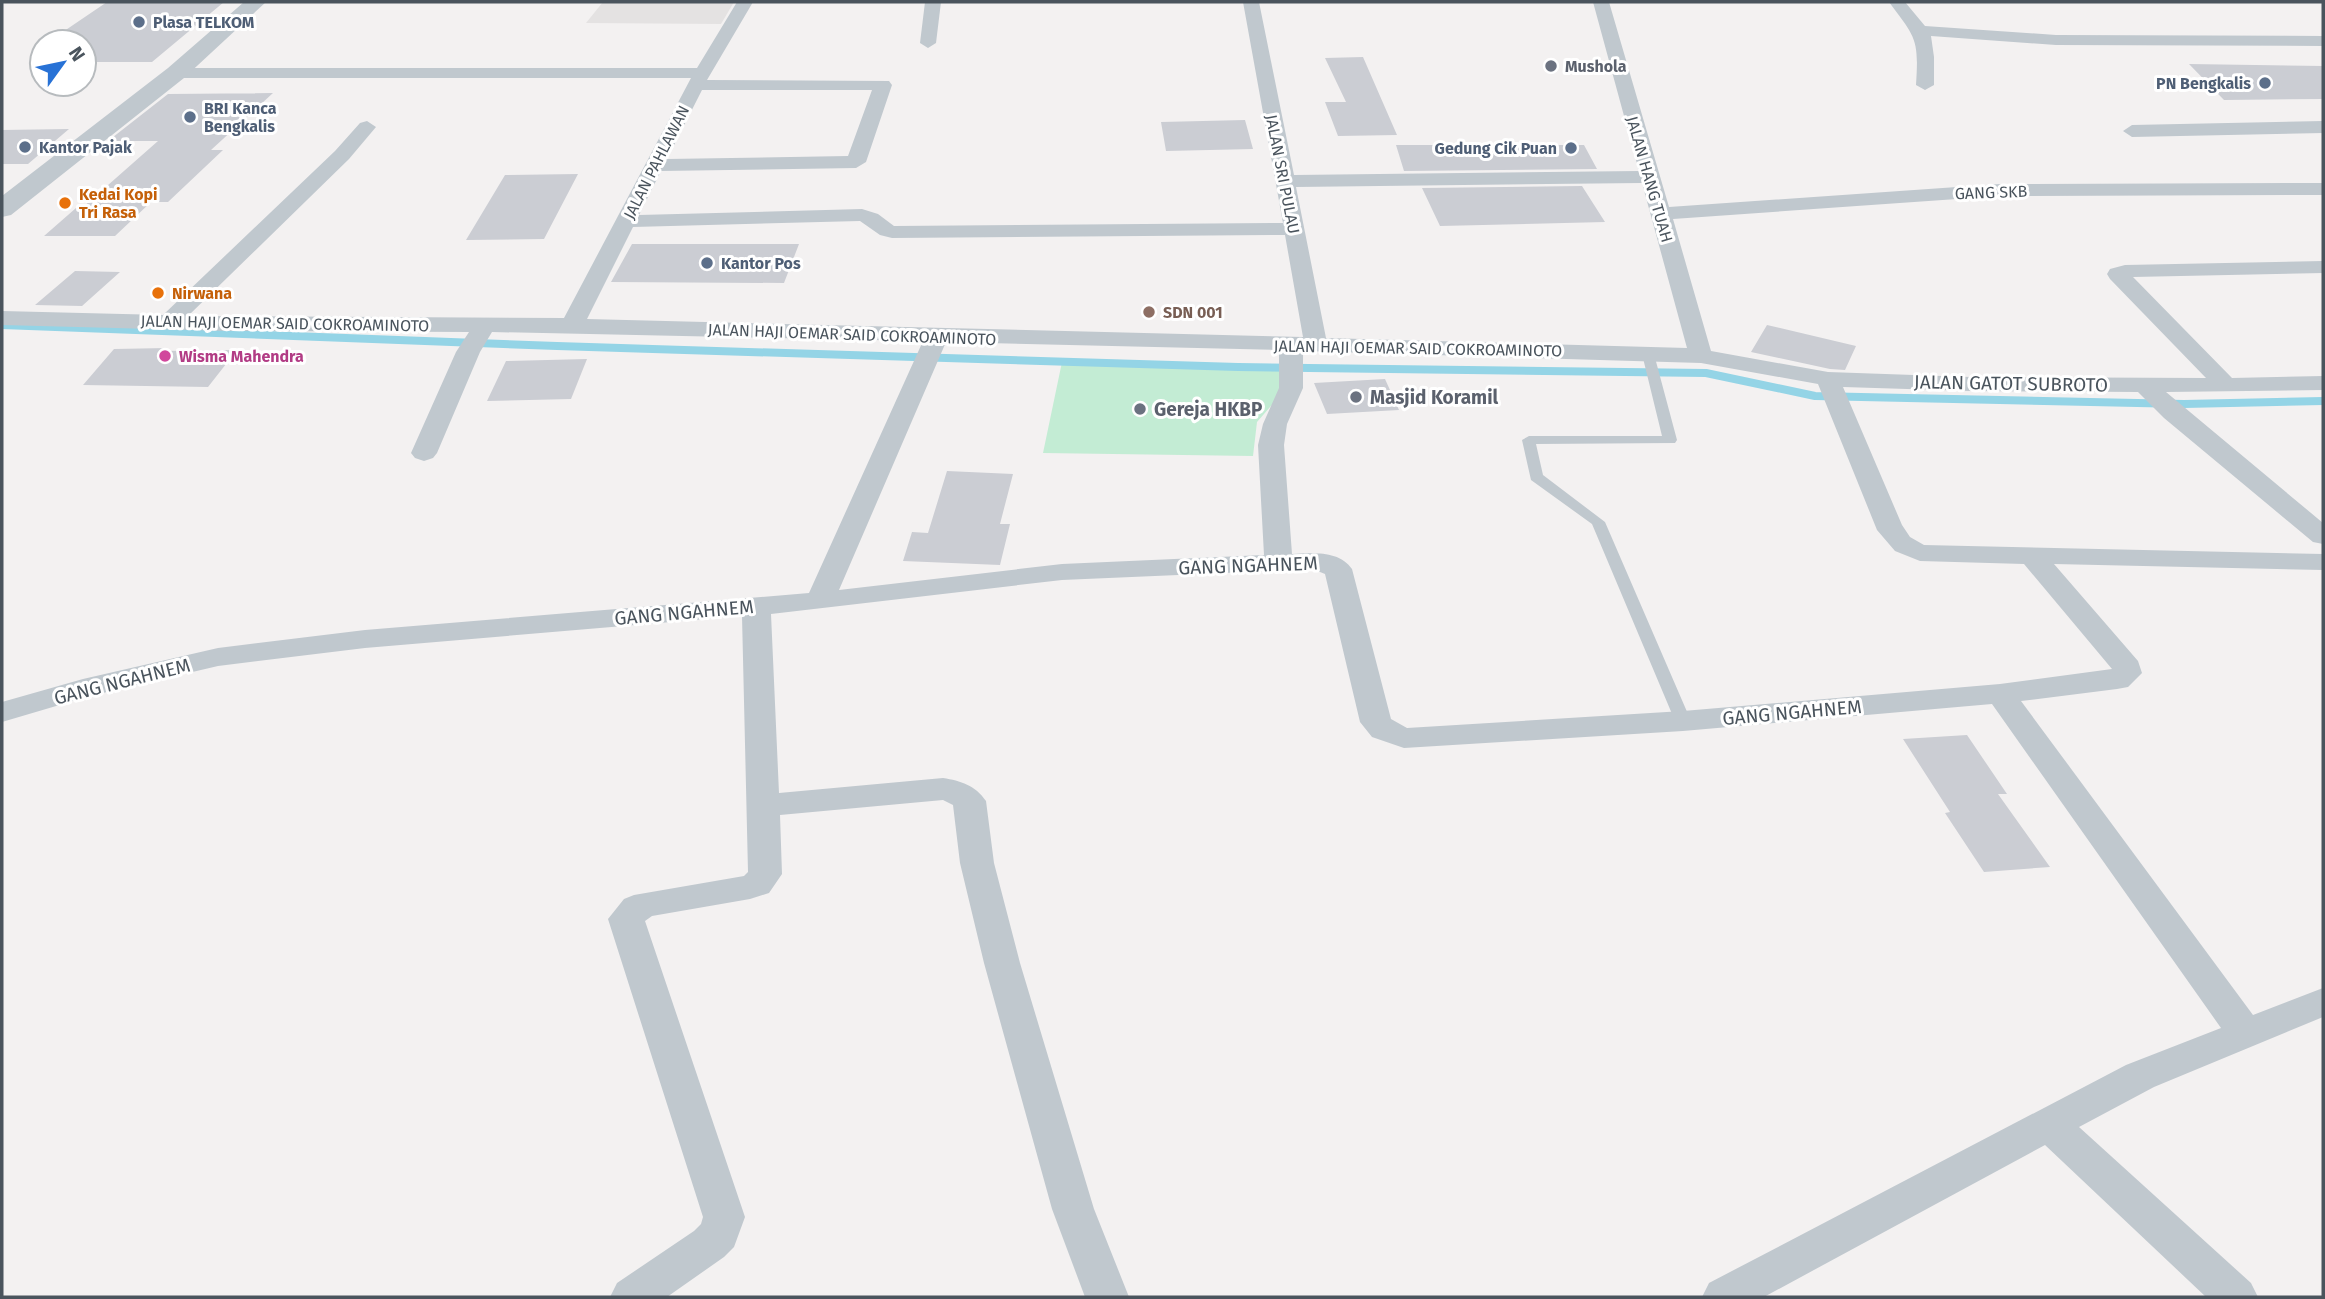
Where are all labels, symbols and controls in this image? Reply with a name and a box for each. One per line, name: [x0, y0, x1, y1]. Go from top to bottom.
place label: Plasa TELKOM: [153, 13, 255, 32]
marker: Plasa TELKOM: [131, 14, 147, 30]
north arrow: [28, 28, 98, 98]
text: N: [64, 42, 90, 66]
place label: Mushola: [1565, 57, 1627, 76]
marker: Mushola: [1543, 58, 1559, 74]
place label: PN Bengkalis: [2156, 74, 2251, 93]
marker: PN Bengkalis: [2257, 75, 2273, 91]
place label: BRI Kanca Bengkalis: [204, 99, 277, 136]
street label: JALAN PAHLAWAN: [620, 102, 693, 222]
marker: BRI Kanca Bengkalis: [182, 109, 198, 125]
street label: JALAN SRI PULAU: [1262, 113, 1303, 235]
street label: JALAN HANG TUAH: [1622, 114, 1677, 244]
place label: Kantor Pajak: [39, 138, 132, 157]
marker: Kantor Pajak: [17, 139, 33, 155]
place label: Gedung Cik Puan: [1435, 139, 1557, 158]
marker: Gedung Cik Puan: [1563, 140, 1579, 156]
street label: GANG SKB: [1955, 182, 2028, 203]
place label: Kedai Kopi Tri Rasa: [79, 185, 158, 222]
marker: Kedai Kopi Tri Rasa: [57, 195, 73, 211]
place label: Kantor Pos: [721, 254, 801, 273]
marker: Kantor Pos: [699, 255, 715, 271]
place label: Nirwana: [172, 284, 232, 303]
marker: Nirwana: [150, 285, 166, 301]
place label: SDN 001: [1163, 303, 1223, 322]
marker: SDN 001: [1141, 304, 1157, 320]
street label: JALAN HAJI OEMAR SAID COKROAMINOTO: [141, 311, 429, 336]
street label: JALAN HAJI OEMAR SAID COKROAMINOTO: [707, 320, 997, 349]
street label: JALAN HAJI OEMAR SAID COKROAMINOTO: [1274, 336, 1562, 361]
place label: Wisma Mahendra: [179, 347, 304, 366]
marker: Wisma Mahendra: [157, 348, 173, 364]
street label: JALAN GATOT SUBROTO: [1914, 370, 2108, 397]
place label: Masjid Koramil: [1370, 386, 1498, 409]
marker: Masjid Koramil: [1348, 389, 1364, 405]
place label: Gereja HKBP: [1154, 398, 1262, 421]
marker: Gereja HKBP: [1132, 401, 1148, 417]
street label: GANG NGAHNEM: [1178, 552, 1318, 579]
street label: GANG NGAHNEM: [614, 595, 755, 630]
street label: GANG NGAHNEM: [52, 653, 193, 710]
street label: GANG NGAHNEM: [1722, 695, 1863, 730]

